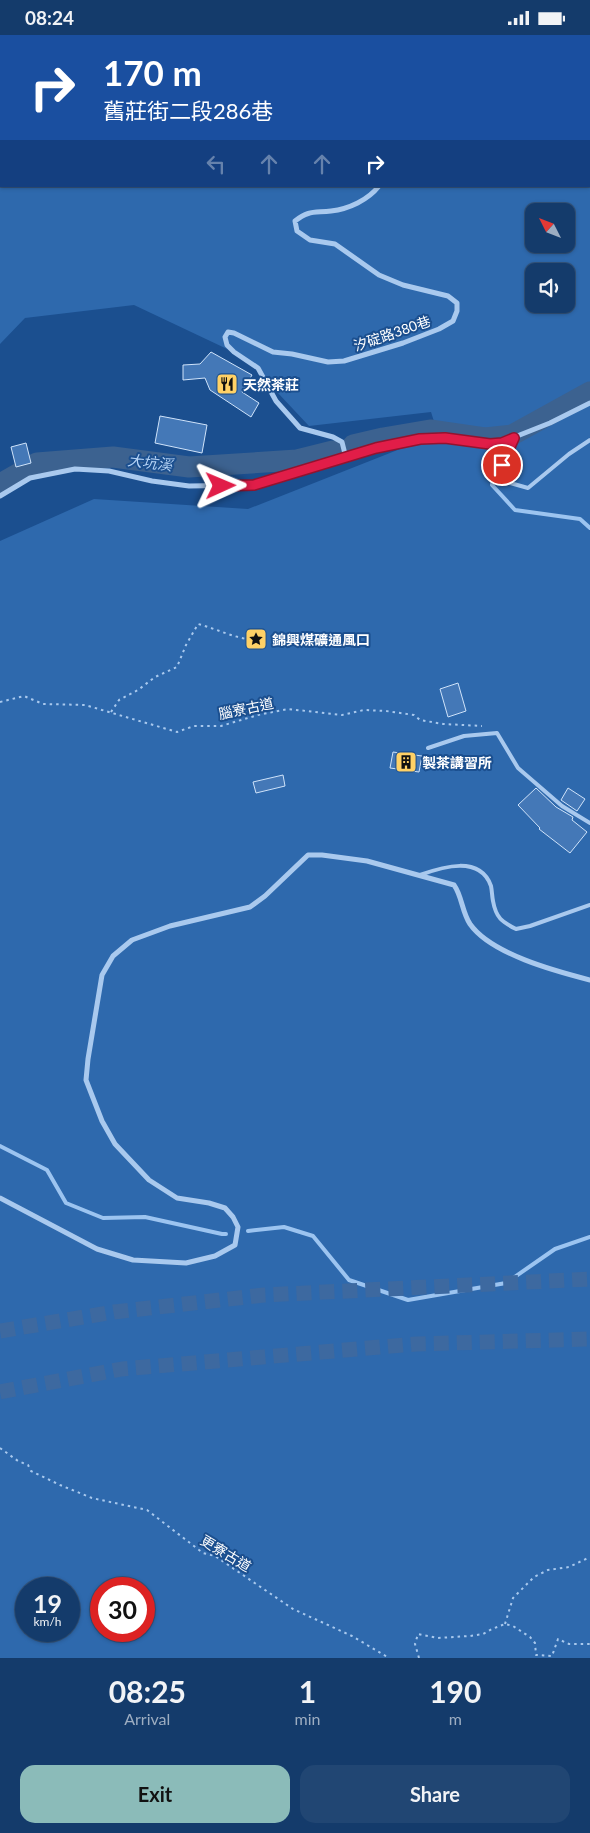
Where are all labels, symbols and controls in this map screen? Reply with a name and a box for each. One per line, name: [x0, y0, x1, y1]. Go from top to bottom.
text: 08:24: [25, 6, 74, 29]
text: 170 m: [103, 51, 202, 93]
icon: right: [20, 55, 85, 120]
text: 舊莊街二段286巷: [103, 97, 273, 124]
icon: left: [202, 150, 230, 178]
icon: ahead: [255, 150, 283, 178]
icon: ahead: [308, 150, 336, 178]
icon: right: [361, 150, 389, 178]
north arrow: [525, 203, 575, 253]
map controls: [525, 203, 575, 313]
button: sound: [525, 263, 575, 313]
street label: 汐碇路380巷: [351, 312, 433, 354]
restaurant icon: 天然茶莊: [215, 372, 239, 396]
place label: 天然茶莊: [243, 376, 299, 393]
pin: [481, 444, 523, 486]
water label: 大坑溪: [127, 450, 175, 474]
icon: arrive: [488, 451, 516, 479]
position arrow: [194, 459, 246, 511]
place icon: 錦興煤礦通風口: [244, 627, 268, 651]
place label: 錦興煤礦通風口: [272, 631, 370, 648]
street label: 腦寮古道: [217, 694, 275, 722]
building icon: 製茶講習所: [394, 750, 418, 774]
place label: 製茶講習所: [422, 754, 492, 771]
street label: 更寮古道: [198, 1531, 254, 1575]
speed limit sign: 30: [90, 1577, 155, 1642]
text: 19: [33, 1588, 62, 1618]
text: km/h: [33, 1614, 62, 1629]
text: 08:25: [109, 1673, 186, 1709]
text: 1: [299, 1673, 316, 1709]
text: 190: [429, 1673, 481, 1709]
text: Arrival: [124, 1709, 170, 1728]
text: min: [295, 1709, 321, 1728]
text: m: [449, 1709, 462, 1728]
button: Exit: [20, 1765, 290, 1823]
button: Share: [300, 1765, 570, 1823]

